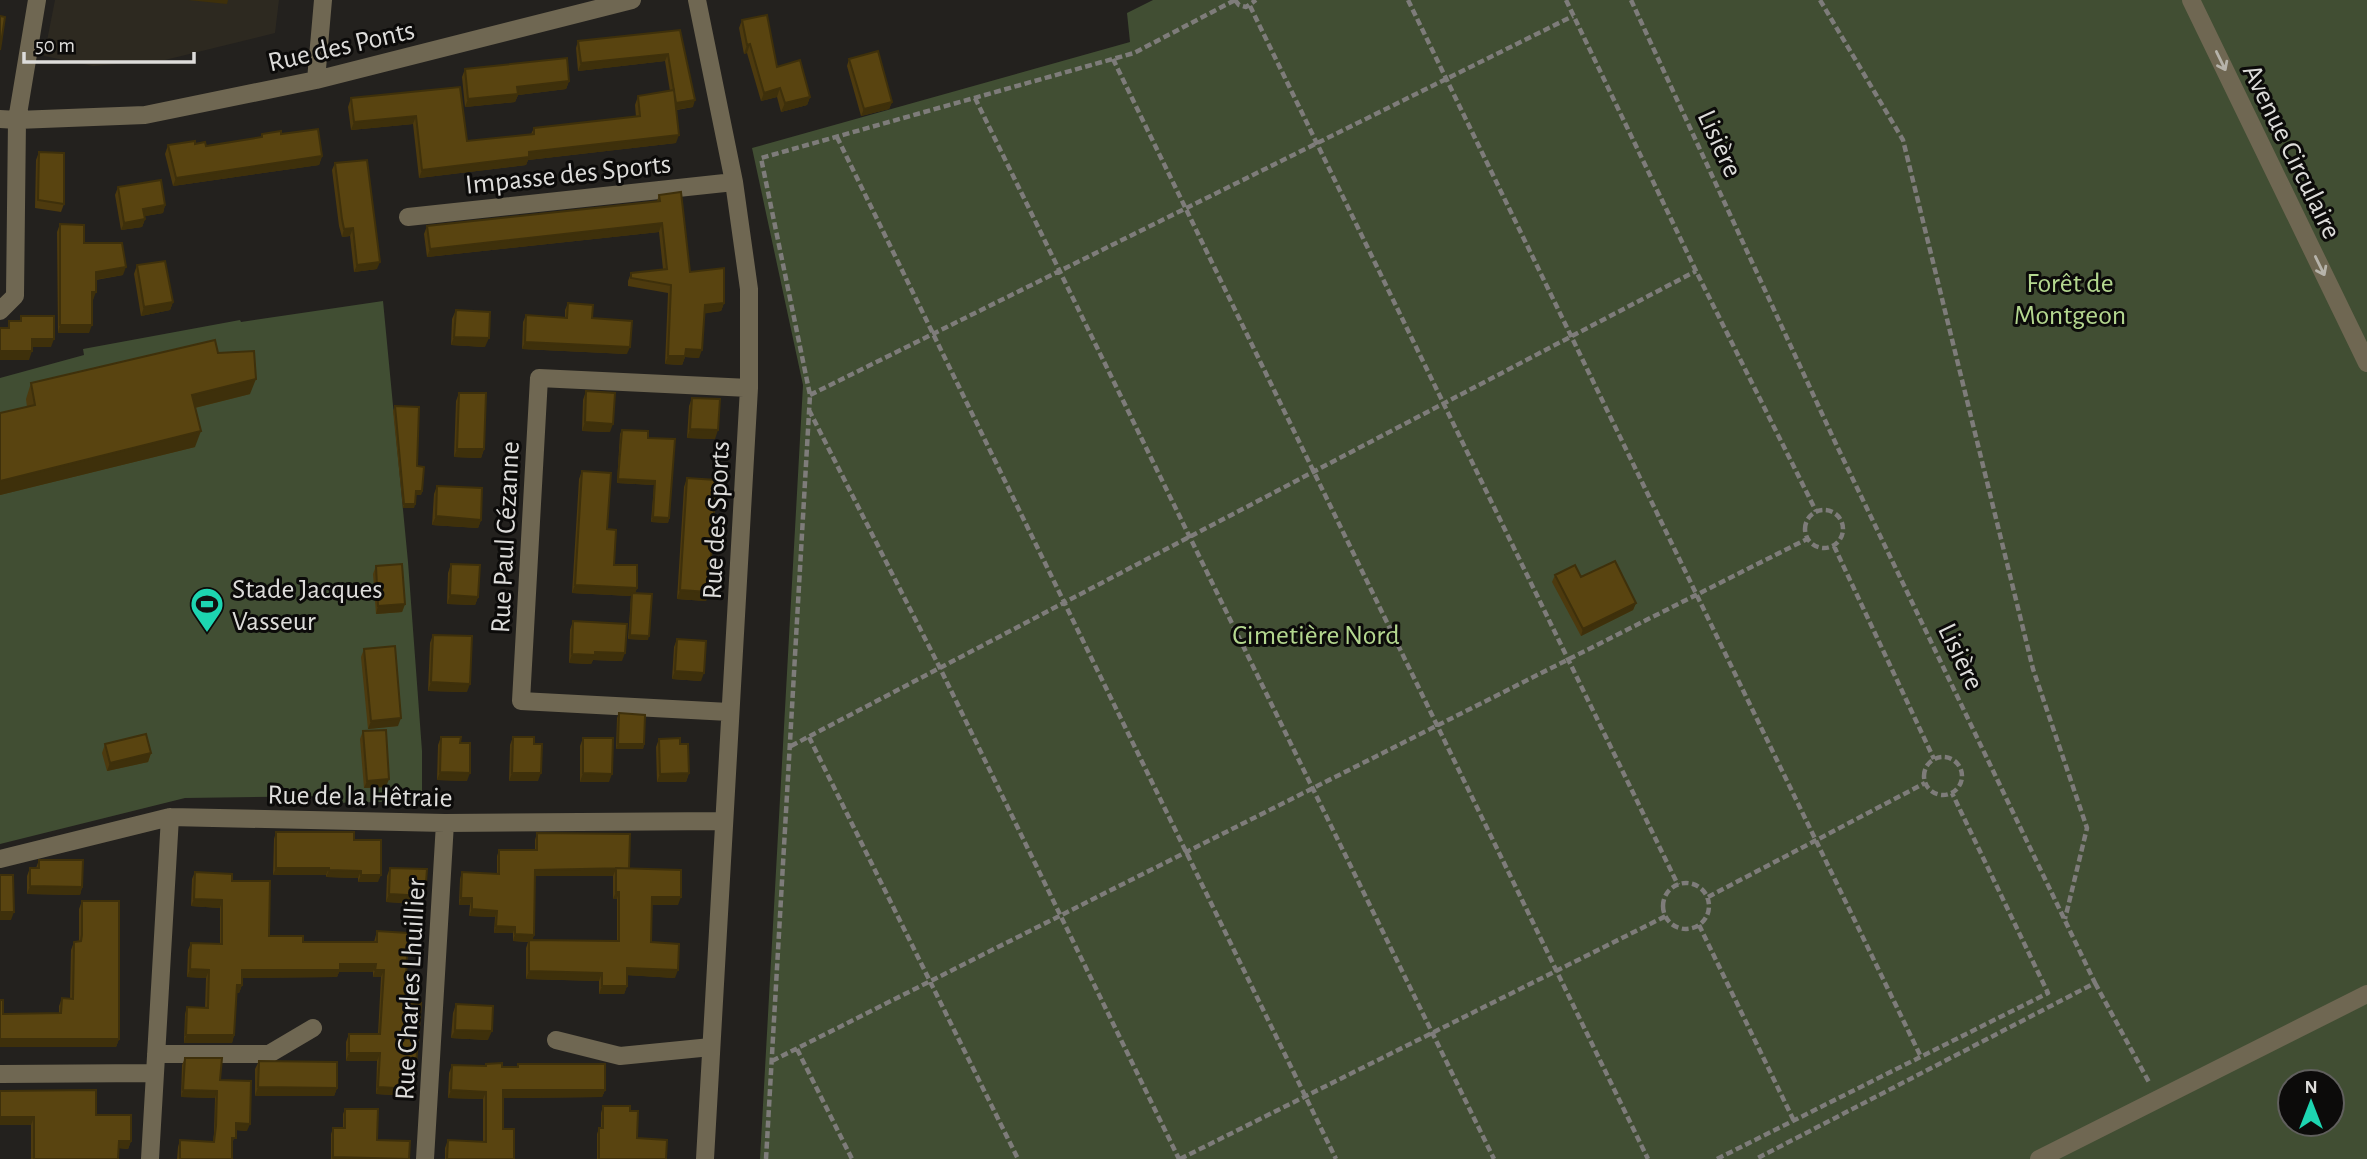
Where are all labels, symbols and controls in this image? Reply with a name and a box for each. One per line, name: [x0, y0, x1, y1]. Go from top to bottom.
street label: Rue des Ponts: [265, 16, 418, 77]
scale bar: [24, 21, 194, 65]
text: 50 m: [35, 35, 75, 56]
one-way arrow: [2214, 50, 2228, 71]
street label: Avenue Circulaire: [2237, 60, 2345, 243]
street label: Lisière: [1692, 106, 1747, 182]
street label: Impasse des Sports: [464, 150, 672, 200]
one-way arrow: [2314, 255, 2327, 276]
park label: Forêt de Montgeon: [2014, 270, 2126, 330]
street label: Rue des Sports: [699, 440, 735, 600]
street label: Rue Paul Cézanne: [487, 441, 525, 634]
place label: Stade Jacques Vasseur: [232, 576, 383, 636]
sports icon: Stade Jacques Vasseur: [188, 585, 226, 634]
street label: Lisière: [1932, 619, 1988, 695]
park label: Cimetière Nord: [1232, 622, 1400, 650]
street label: Rue de la Hêtraie: [267, 781, 453, 813]
street label: Rue Charles Lhuillier: [391, 877, 431, 1101]
north arrow: [2276, 1068, 2346, 1138]
text: N: [2304, 1078, 2318, 1097]

